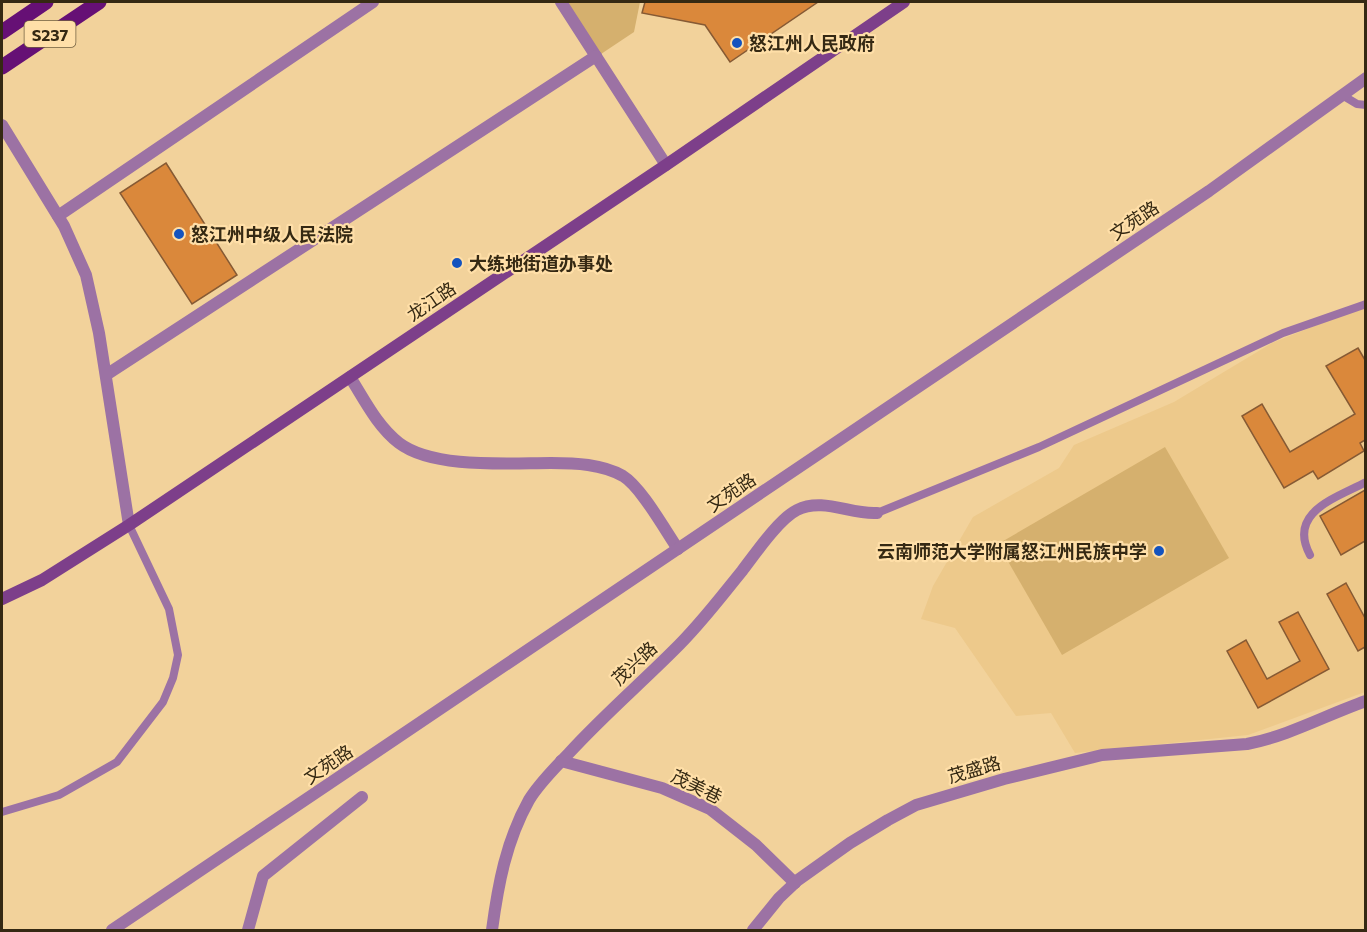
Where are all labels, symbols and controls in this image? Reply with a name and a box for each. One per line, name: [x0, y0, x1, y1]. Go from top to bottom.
road number: S237: [25, 21, 76, 47]
place label: 怒江州人民政府: [749, 32, 875, 54]
marker: 怒江州人民政府: [730, 36, 744, 50]
street label: 文苑路: [1105, 196, 1163, 244]
place label: 怒江州中级人民法院: [191, 223, 353, 245]
marker: 怒江州中级人民法院: [172, 227, 186, 241]
place label: 大练地街道办事处: [469, 252, 613, 274]
marker: 大练地街道办事处: [450, 256, 464, 270]
street label: 龙江路: [402, 277, 460, 325]
street label: 文苑路: [702, 468, 760, 516]
place label: 云南师范大学附属怒江州民族中学: [877, 540, 1147, 562]
marker: 云南师范大学附属怒江州民族中学: [1152, 544, 1166, 558]
street label: 茂兴路: [607, 637, 661, 689]
street label: 文苑路: [299, 740, 357, 788]
street label: 茂盛路: [945, 751, 1003, 787]
street label: 茂美巷: [668, 764, 726, 808]

